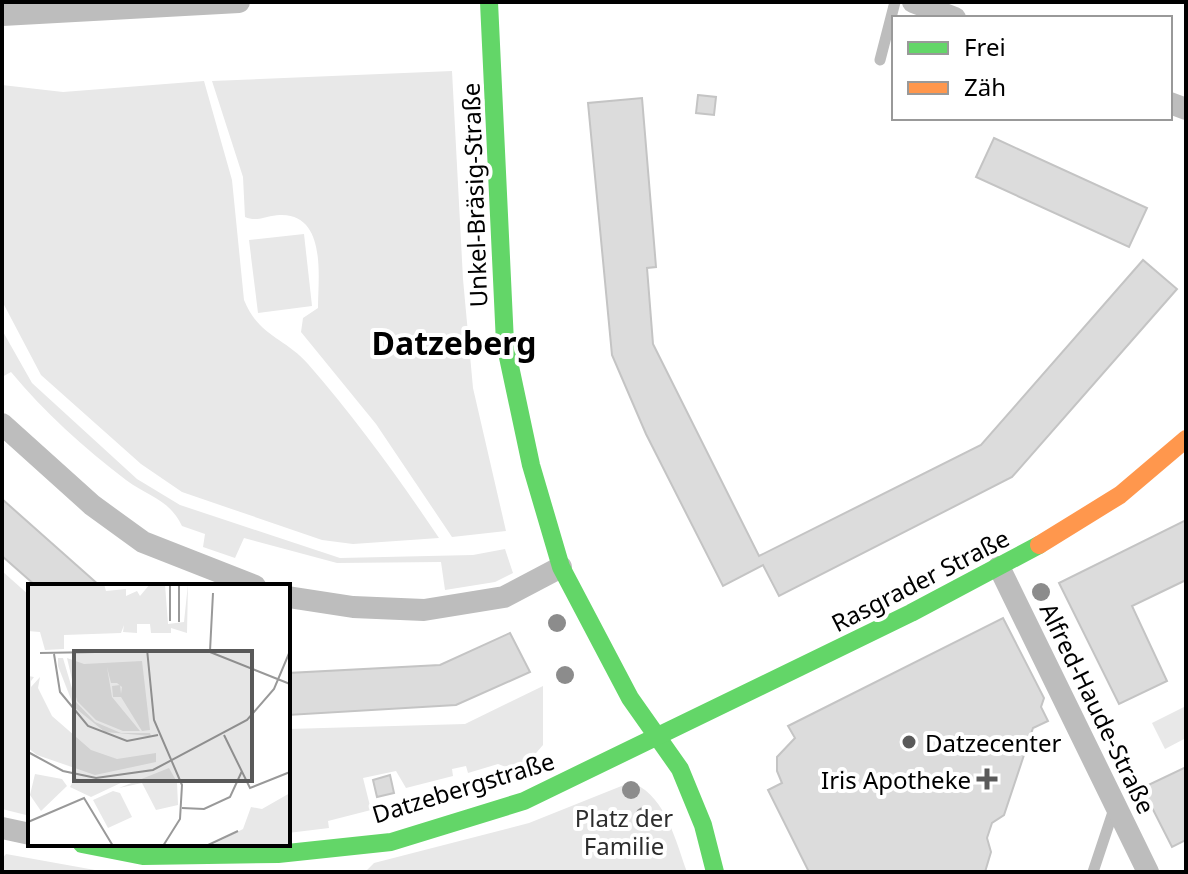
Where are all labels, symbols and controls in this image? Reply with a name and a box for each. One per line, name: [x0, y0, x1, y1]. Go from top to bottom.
legend: [892, 16, 1172, 120]
text: Frei: [964, 30, 1006, 63]
text: Zäh: [964, 70, 1006, 103]
street label: Unkel-Bräsig-Straße: [454, 82, 494, 308]
district label: Datzeberg: [372, 321, 536, 364]
street label: Rasgrader Straße: [825, 521, 1015, 639]
inset map: [28, 584, 290, 846]
street label: Alfred-Haude-Straße: [1033, 597, 1163, 819]
place label: Datzecenter: [925, 726, 1062, 759]
marker: Datzecenter: [900, 733, 918, 751]
street label: Datzebergstraße: [368, 744, 558, 830]
place label: Iris Apotheke: [821, 763, 971, 796]
marker: Iris Apotheke: [978, 770, 996, 788]
park label: Platz der Familie: [575, 801, 673, 862]

